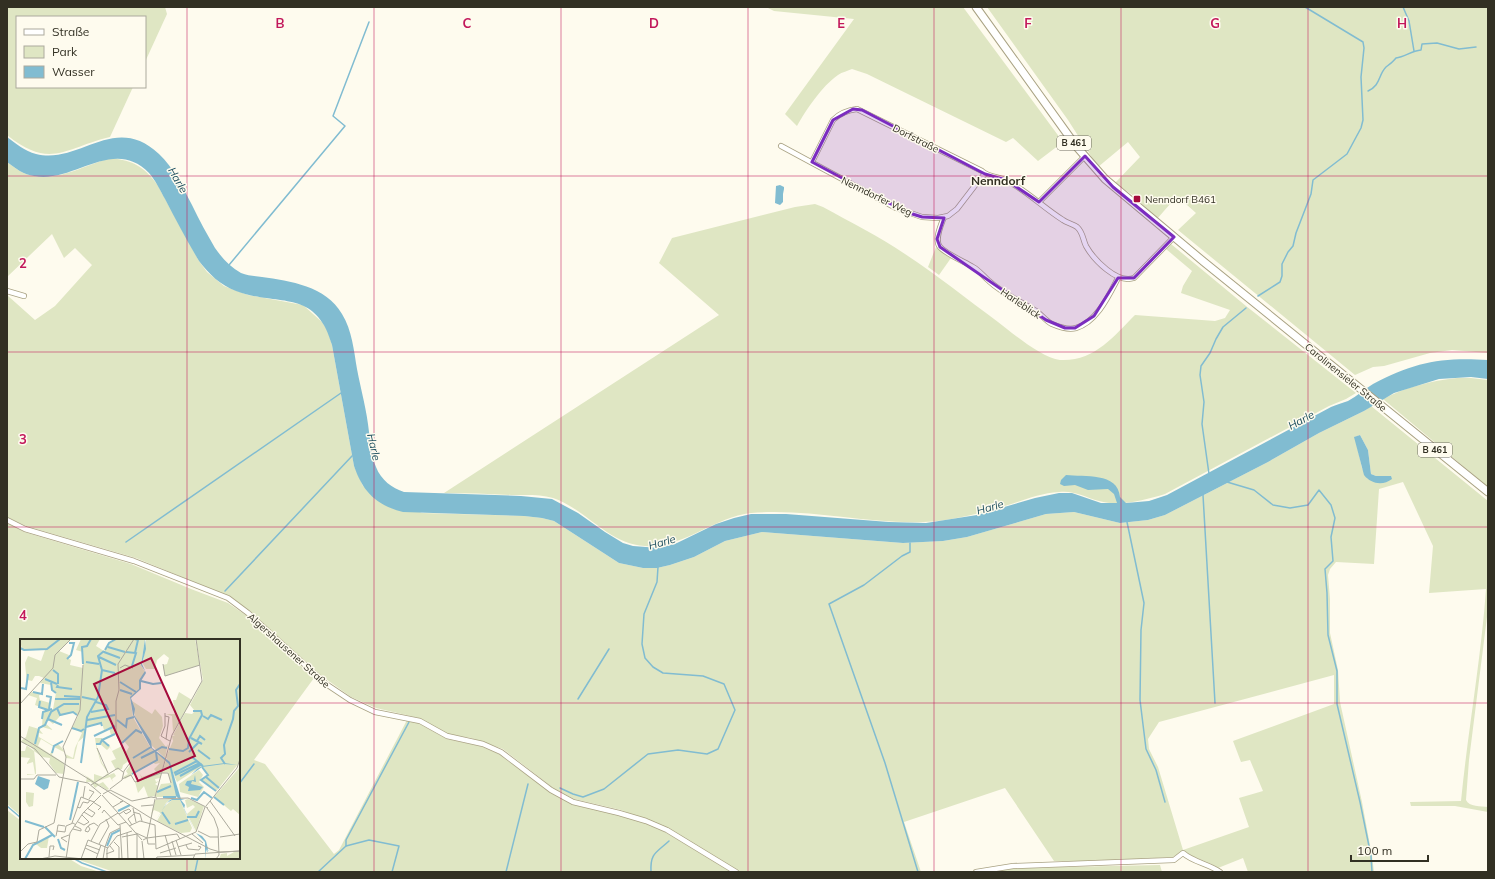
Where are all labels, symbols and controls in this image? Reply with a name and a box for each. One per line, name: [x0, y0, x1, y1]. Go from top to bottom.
text: B: [276, 15, 285, 31]
text: C: [463, 15, 472, 31]
text: D: [649, 15, 659, 31]
text: E: [837, 15, 845, 31]
text: F: [1024, 15, 1032, 31]
text: G: [1210, 15, 1220, 31]
text: H: [1397, 15, 1407, 31]
legend: [16, 16, 146, 88]
text: Straße: [52, 24, 89, 39]
text: Park: [52, 44, 78, 59]
text: Wasser: [52, 64, 95, 79]
street label: Dorfstraße: [890, 121, 941, 156]
road number: B 461: [1057, 136, 1091, 150]
water label: Harle: [165, 165, 191, 195]
district label: Nenndorf: [971, 173, 1026, 188]
street label: Nenndorfer Weg: [839, 174, 914, 219]
place label: Nenndorf B461: [1145, 193, 1216, 206]
marker: Nenndorf B461: [1132, 194, 1142, 204]
text: 2: [19, 255, 27, 271]
street label: Harleblick: [998, 285, 1044, 322]
street label: Carolinensieler Straße: [1302, 340, 1389, 414]
water label: Harle: [1286, 407, 1316, 433]
text: 3: [19, 431, 27, 447]
water label: Harle: [364, 432, 384, 462]
road number: B 461: [1418, 443, 1452, 457]
water label: Harle: [975, 496, 1005, 518]
water label: Harle: [647, 531, 677, 553]
text: 4: [19, 607, 27, 623]
street label: Algershausener Straße: [245, 610, 333, 691]
inset map: [20, 639, 240, 859]
scale bar: [1351, 837, 1428, 863]
text: 100 m: [1357, 843, 1392, 858]

